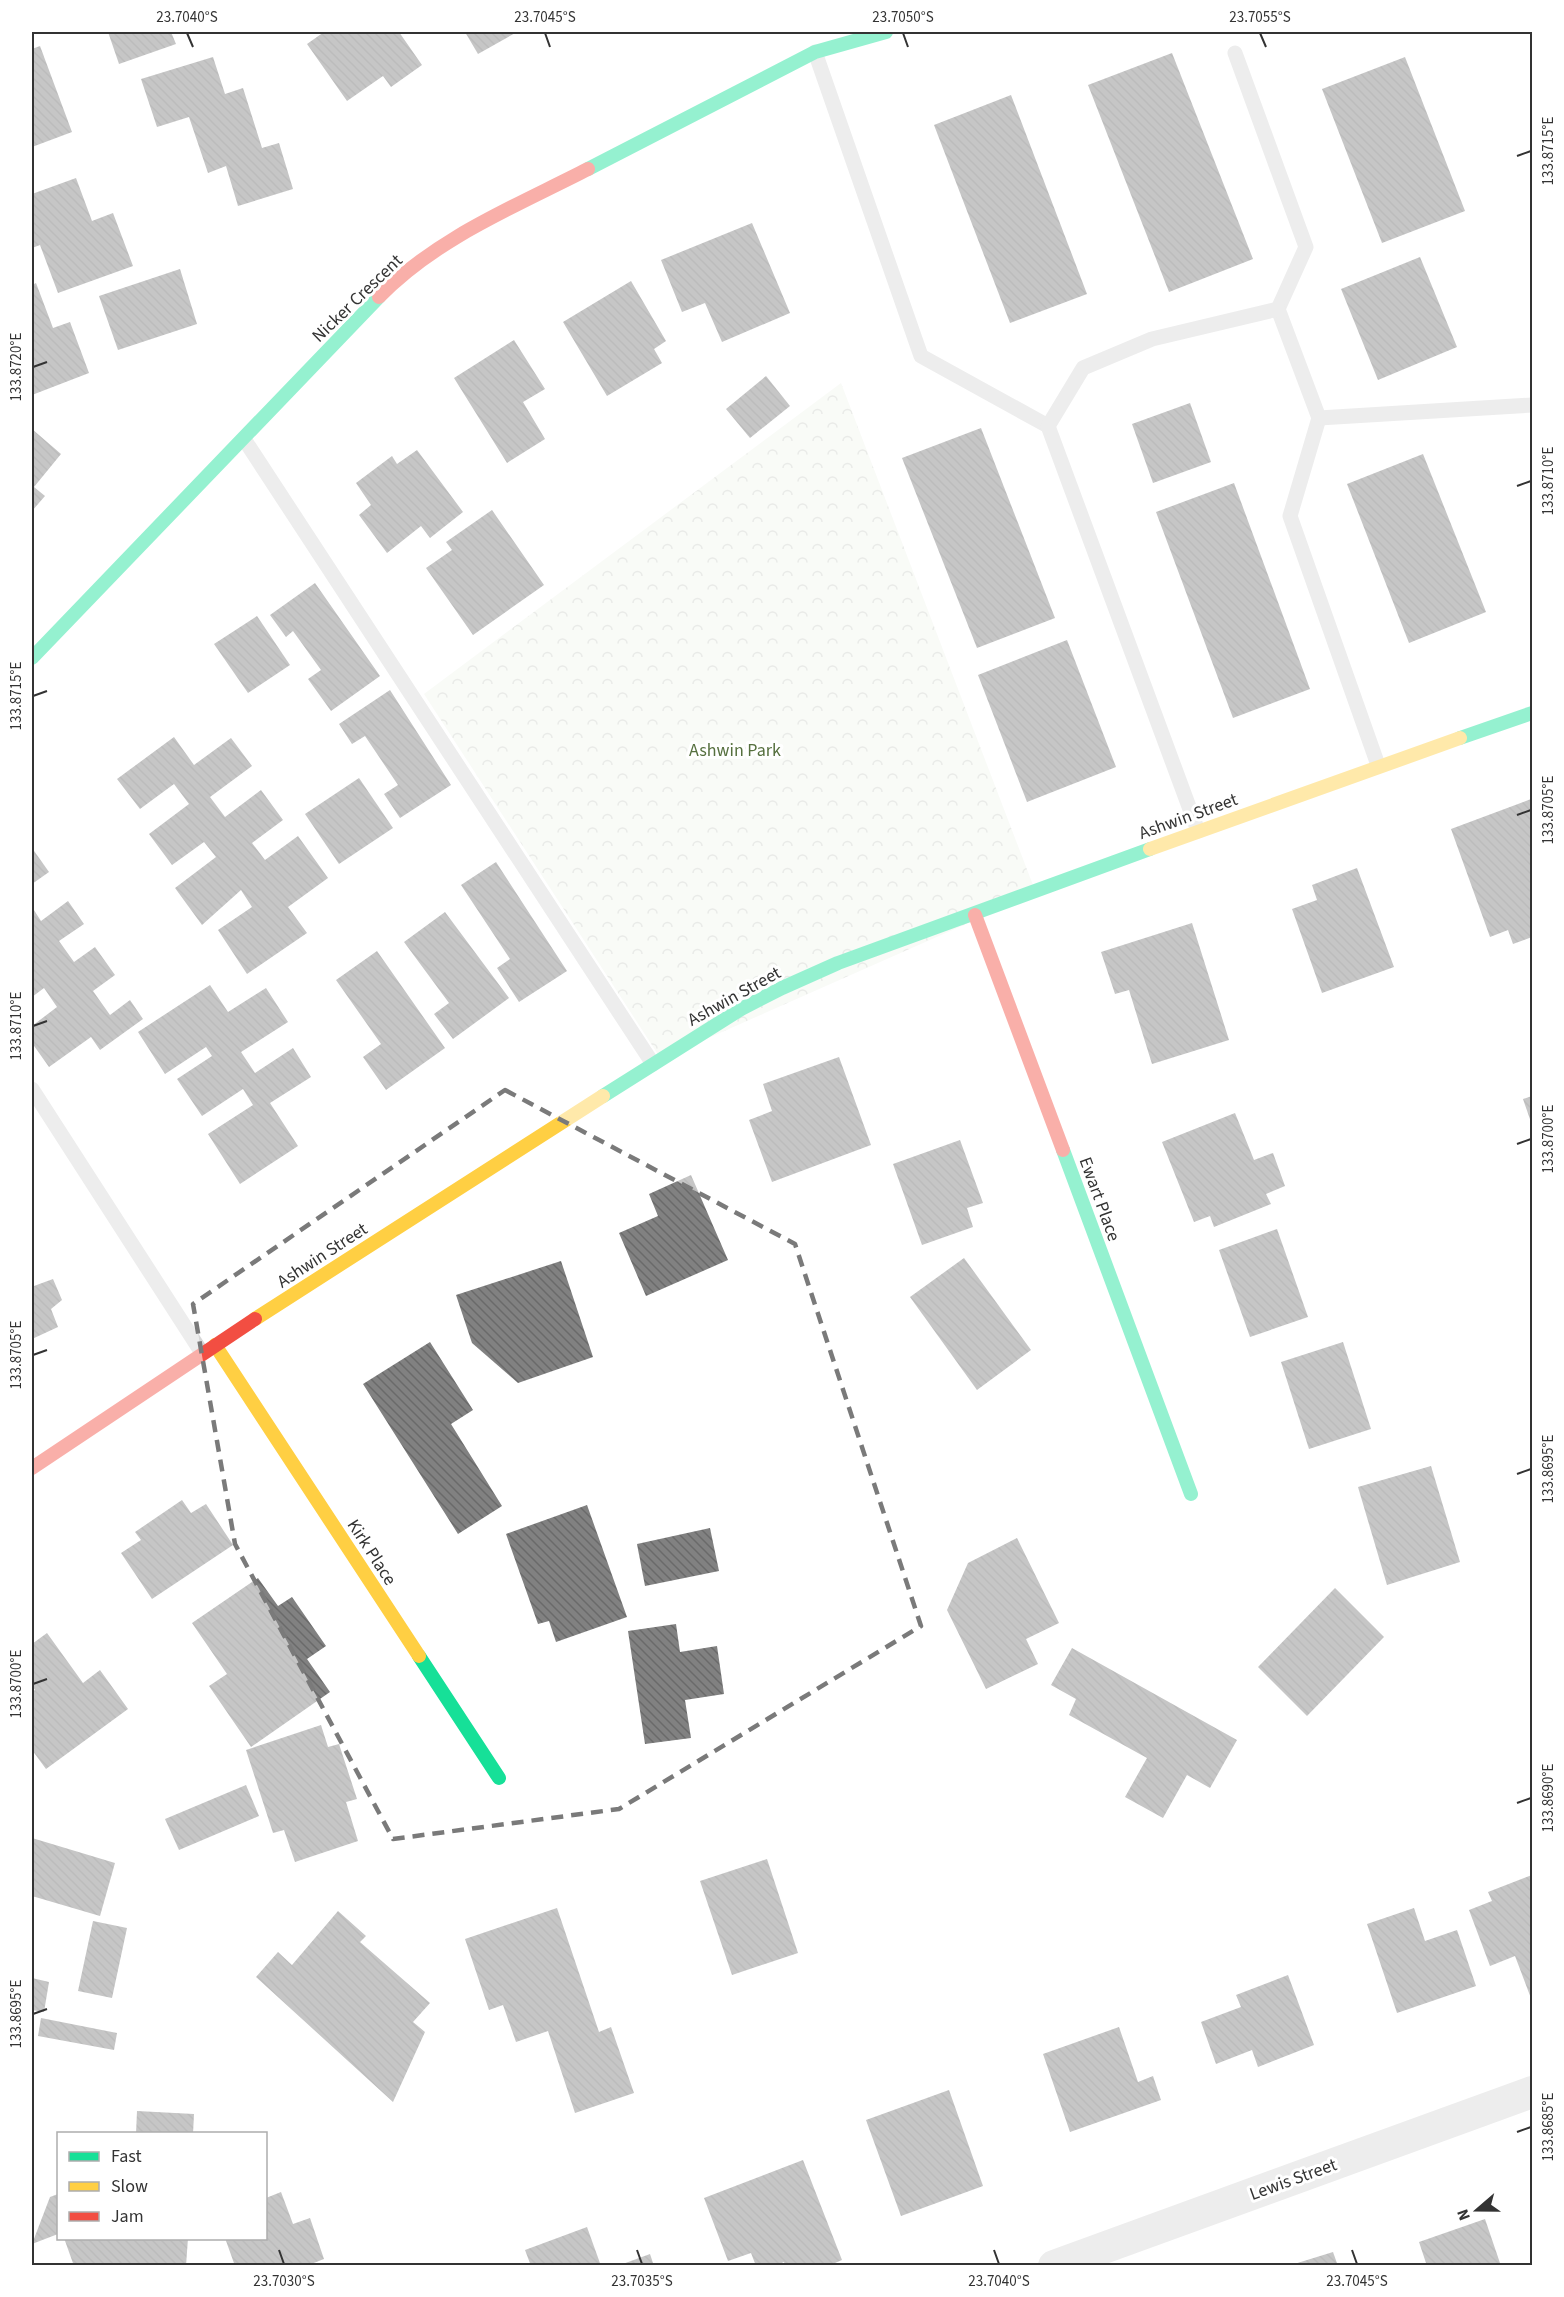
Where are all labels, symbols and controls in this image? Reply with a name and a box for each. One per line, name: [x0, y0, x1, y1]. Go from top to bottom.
text: 23.7040°S: [156, 7, 218, 28]
text: 23.7045°S: [514, 7, 576, 28]
text: 23.7050°S: [872, 7, 934, 28]
text: 23.7055°S: [1229, 7, 1291, 28]
text: 133.8715°E: [1538, 117, 1559, 185]
street label: Nicker Crescent: [307, 249, 408, 348]
text: 133.8720°E: [6, 333, 27, 401]
text: 133.8710°E: [1538, 447, 1559, 515]
text: 133.8715°E: [6, 662, 27, 730]
park label: Ashwin Park: [689, 738, 781, 763]
text: 133.8705°E: [1538, 776, 1559, 844]
street label: Ashwin Street: [1135, 787, 1241, 846]
street label: Ashwin Street: [683, 960, 786, 1032]
text: 133.8710°E: [6, 992, 27, 1060]
text: 133.8700°E: [1538, 1105, 1559, 1173]
street label: Ewart Place: [1073, 1154, 1126, 1245]
street label: Ashwin Street: [272, 1217, 372, 1294]
text: 133.8705°E: [6, 1321, 27, 1389]
text: 133.8695°E: [1538, 1435, 1559, 1503]
street label: Kirk Place: [341, 1514, 402, 1590]
text: 133.8700°E: [6, 1650, 27, 1718]
text: 133.8690°E: [1538, 1764, 1559, 1832]
text: 133.8695°E: [6, 1980, 27, 2048]
text: 133.8685°E: [1538, 2093, 1559, 2161]
legend: [57, 2132, 267, 2240]
text: Fast: [111, 2144, 142, 2169]
street label: Lewis Street: [1246, 2152, 1340, 2207]
text: Slow: [111, 2174, 148, 2199]
north arrow: [1447, 2180, 1507, 2240]
text: Jam: [111, 2204, 144, 2229]
text: N: [1452, 2206, 1476, 2224]
text: 23.7030°S: [253, 2271, 315, 2292]
text: 23.7035°S: [611, 2271, 673, 2292]
text: 23.7040°S: [968, 2271, 1030, 2292]
text: 23.7045°S: [1326, 2271, 1388, 2292]

